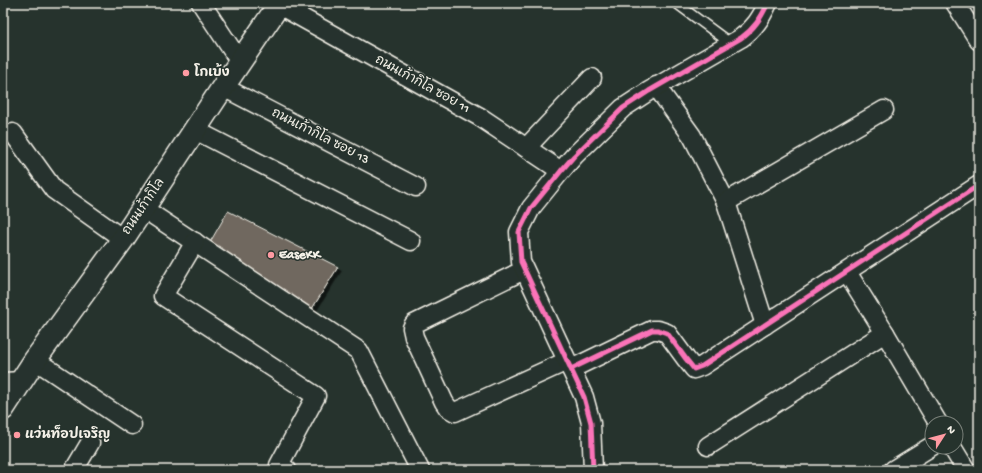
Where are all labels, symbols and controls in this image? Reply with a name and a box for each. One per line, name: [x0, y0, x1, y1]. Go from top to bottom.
street label: ถนนเก้ากิโล ซอย 11: [372, 49, 474, 117]
place label: โกเบ้ง: [194, 63, 230, 81]
marker: โกเบ้ง: [181, 68, 191, 78]
street label: ถนนเก้ากิโล ซอย 13: [269, 102, 373, 168]
street label: ถนนเก้ากิโล: [116, 174, 168, 238]
place label: EaseKK: [279, 248, 322, 263]
marker: EaseKK: [266, 250, 276, 260]
north arrow: [924, 415, 964, 455]
place label: แว่นท็อปเจริญ: [25, 424, 110, 443]
text: N: [944, 424, 957, 437]
marker: แว่นท็อปเจริญ: [12, 430, 22, 440]

